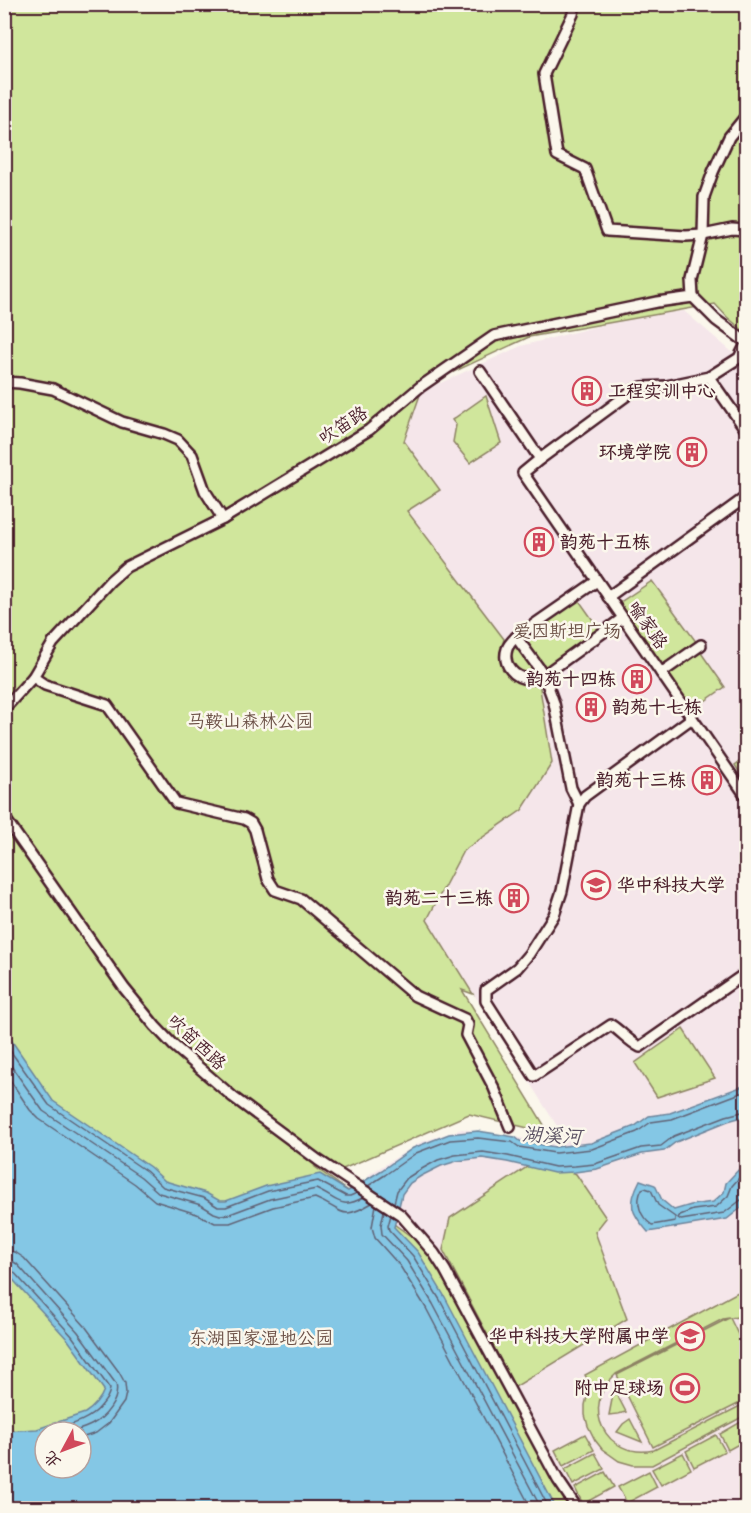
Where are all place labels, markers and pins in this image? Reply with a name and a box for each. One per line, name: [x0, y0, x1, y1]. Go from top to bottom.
building icon: 工程实训中心: [571, 375, 603, 407]
place label: 工程实训中心: [608, 380, 716, 402]
building icon: 环境学院: [676, 436, 708, 468]
place label: 环境学院: [599, 441, 671, 463]
building icon: 韵苑十五栋: [523, 526, 555, 558]
place label: 韵苑十五栋: [560, 531, 650, 553]
building icon: 韵苑十四栋: [621, 663, 653, 695]
place label: 韵苑十四栋: [526, 668, 616, 690]
building icon: 韵苑十七栋: [575, 691, 607, 723]
place label: 韵苑十七栋: [612, 696, 702, 718]
building icon: 韵苑十三栋: [691, 764, 723, 796]
place label: 韵苑十三栋: [596, 769, 686, 791]
school or university icon: 华中科技大学: [580, 869, 612, 901]
place label: 华中科技大学: [617, 874, 725, 896]
building icon: 韵苑二十三栋: [498, 882, 530, 914]
place label: 韵苑二十三栋: [385, 887, 493, 909]
school or university icon: 华中科技大学附属中学: [674, 1320, 706, 1352]
place label: 华中科技大学附属中学: [489, 1325, 669, 1347]
sports icon: 附中足球场: [669, 1372, 701, 1404]
place label: 附中足球场: [574, 1377, 664, 1399]

